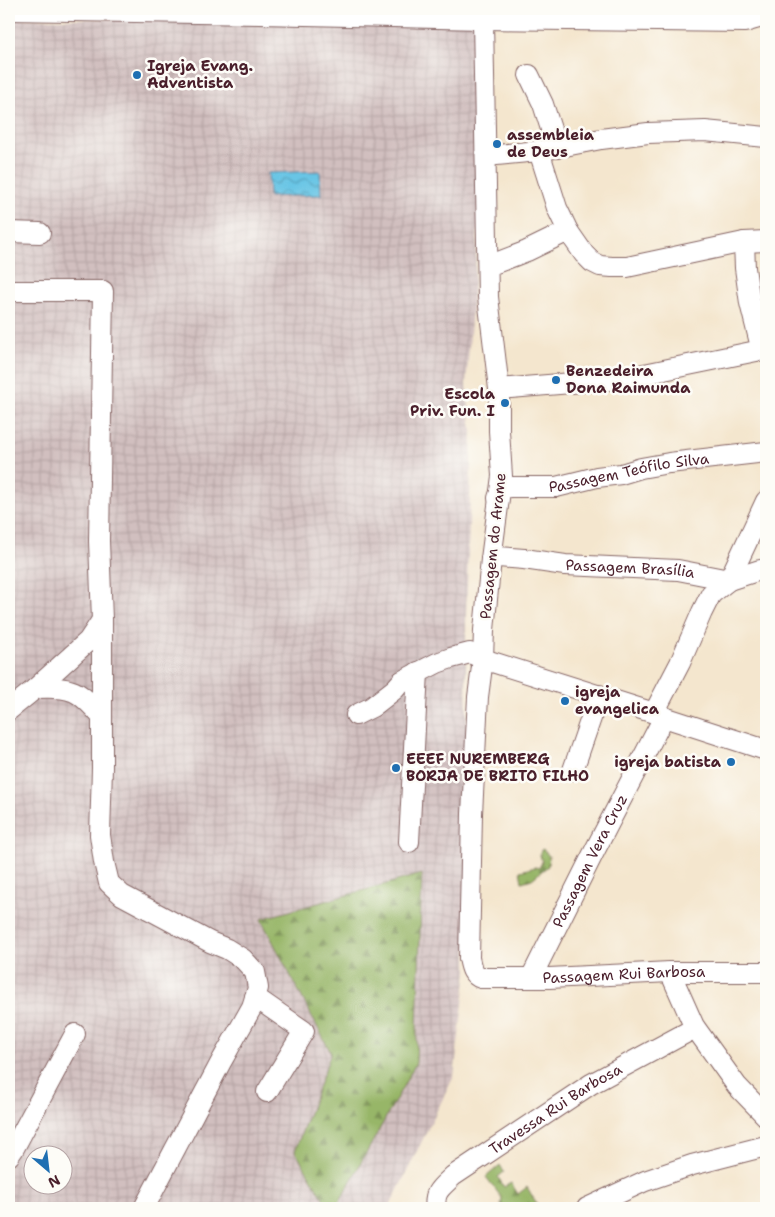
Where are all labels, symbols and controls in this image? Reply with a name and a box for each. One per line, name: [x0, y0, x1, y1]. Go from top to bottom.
place label: Igreja Evang. Adventista: [147, 56, 253, 93]
marker: Igreja Evang. Adventista: [131, 69, 143, 81]
place label: assembleia de Deus: [507, 125, 595, 162]
marker: assembleia de Deus: [491, 138, 503, 150]
place label: Benzedeira Dona Raimunda: [566, 361, 691, 398]
marker: Benzedeira Dona Raimunda: [550, 374, 562, 386]
place label: Escola Priv. Fun. I: [410, 384, 496, 421]
marker: Escola Priv. Fun. I: [499, 397, 511, 409]
street label: Passagem Teófilo Silva: [549, 448, 711, 497]
street label: Passagem do Arame: [475, 472, 511, 620]
street label: Passagem Brasília: [565, 555, 697, 583]
place label: igreja evangelica: [575, 682, 660, 719]
marker: igreja evangelica: [559, 695, 571, 707]
place label: EEEF NUREMBERG BORJA DE BRITO FILHO: [406, 749, 589, 786]
place label: igreja batista: [614, 752, 722, 772]
marker: igreja batista: [725, 756, 737, 768]
marker: EEEF NUREMBERG BORJA DE BRITO FILHO: [390, 762, 402, 774]
street label: Passagem Vera Cruz: [548, 791, 632, 931]
street label: Passagem Rui Barbosa: [542, 962, 706, 988]
street label: Travessa Rui Barbosa: [485, 1059, 626, 1159]
north arrow: [22, 1144, 72, 1194]
text: N: [45, 1171, 63, 1192]

